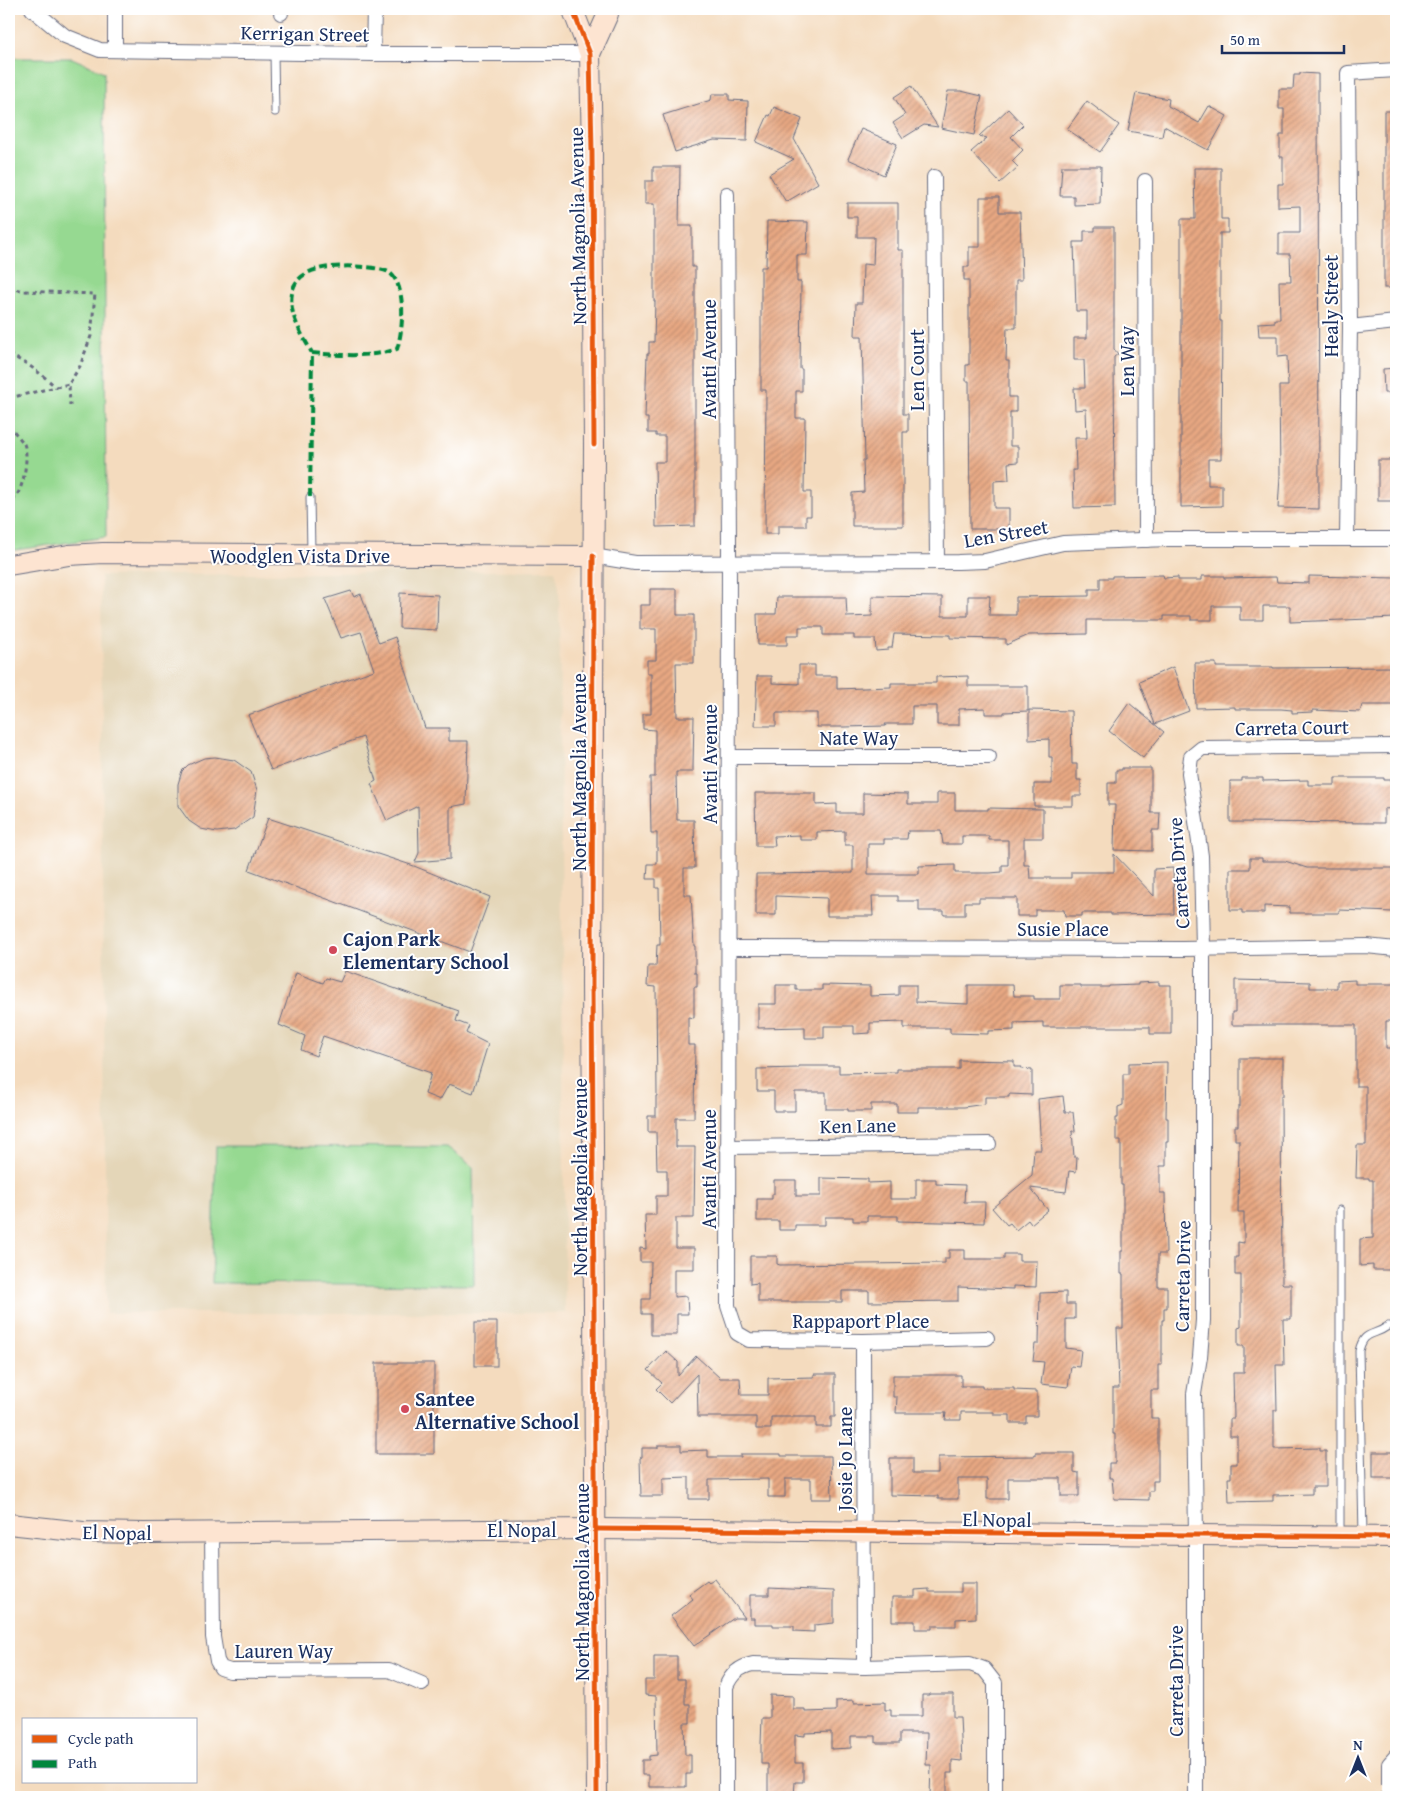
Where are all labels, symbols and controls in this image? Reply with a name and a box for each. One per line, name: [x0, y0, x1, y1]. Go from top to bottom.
street label: Kerrigan Street: [240, 17, 370, 49]
scale bar: [1222, 22, 1345, 54]
text: 50 m: [1230, 29, 1261, 50]
street label: North Magnolia Avenue: [561, 127, 593, 325]
street label: Healy Street: [1316, 255, 1345, 357]
street label: Avanti Avenue: [694, 299, 723, 419]
street label: Len Way: [1112, 326, 1141, 396]
street label: Len Court: [902, 329, 931, 411]
street label: Len Street: [961, 511, 1051, 555]
street label: Woodglen Vista Drive: [210, 541, 390, 570]
street label: North Magnolia Avenue: [564, 673, 593, 871]
street label: Avanti Avenue: [695, 704, 724, 824]
street label: Carreta Court: [1235, 712, 1349, 742]
street label: Nate Way: [819, 723, 899, 752]
street label: Carreta Drive: [1160, 816, 1196, 930]
street label: Susie Place: [1017, 914, 1109, 943]
place label: Cajon Park Elementary School: [343, 924, 509, 976]
marker: Cajon Park Elementary School: [327, 944, 339, 956]
street label: North Magnolia Avenue: [565, 1078, 594, 1276]
street label: Avanti Avenue: [694, 1109, 723, 1229]
street label: Ken Lane: [819, 1110, 897, 1140]
street label: Carreta Drive: [1167, 1220, 1197, 1332]
street label: Rappaport Place: [793, 1306, 929, 1335]
place label: Santee Alternative School: [415, 1384, 579, 1436]
marker: Santee Alternative School: [399, 1403, 411, 1415]
street label: Josie Jo Lane: [830, 1407, 859, 1514]
street label: North Magnolia Avenue: [567, 1483, 596, 1681]
street label: El Nopal: [962, 1504, 1032, 1534]
street label: El Nopal: [487, 1515, 557, 1544]
street label: El Nopal: [82, 1517, 152, 1547]
street label: Carreta Drive: [1161, 1625, 1190, 1737]
street label: Lauren Way: [235, 1636, 333, 1665]
legend: [22, 1718, 198, 1784]
text: Cycle path: [68, 1728, 134, 1749]
north arrow: [1332, 1734, 1382, 1784]
text: N: [1353, 1735, 1363, 1755]
text: Path: [68, 1752, 97, 1773]

